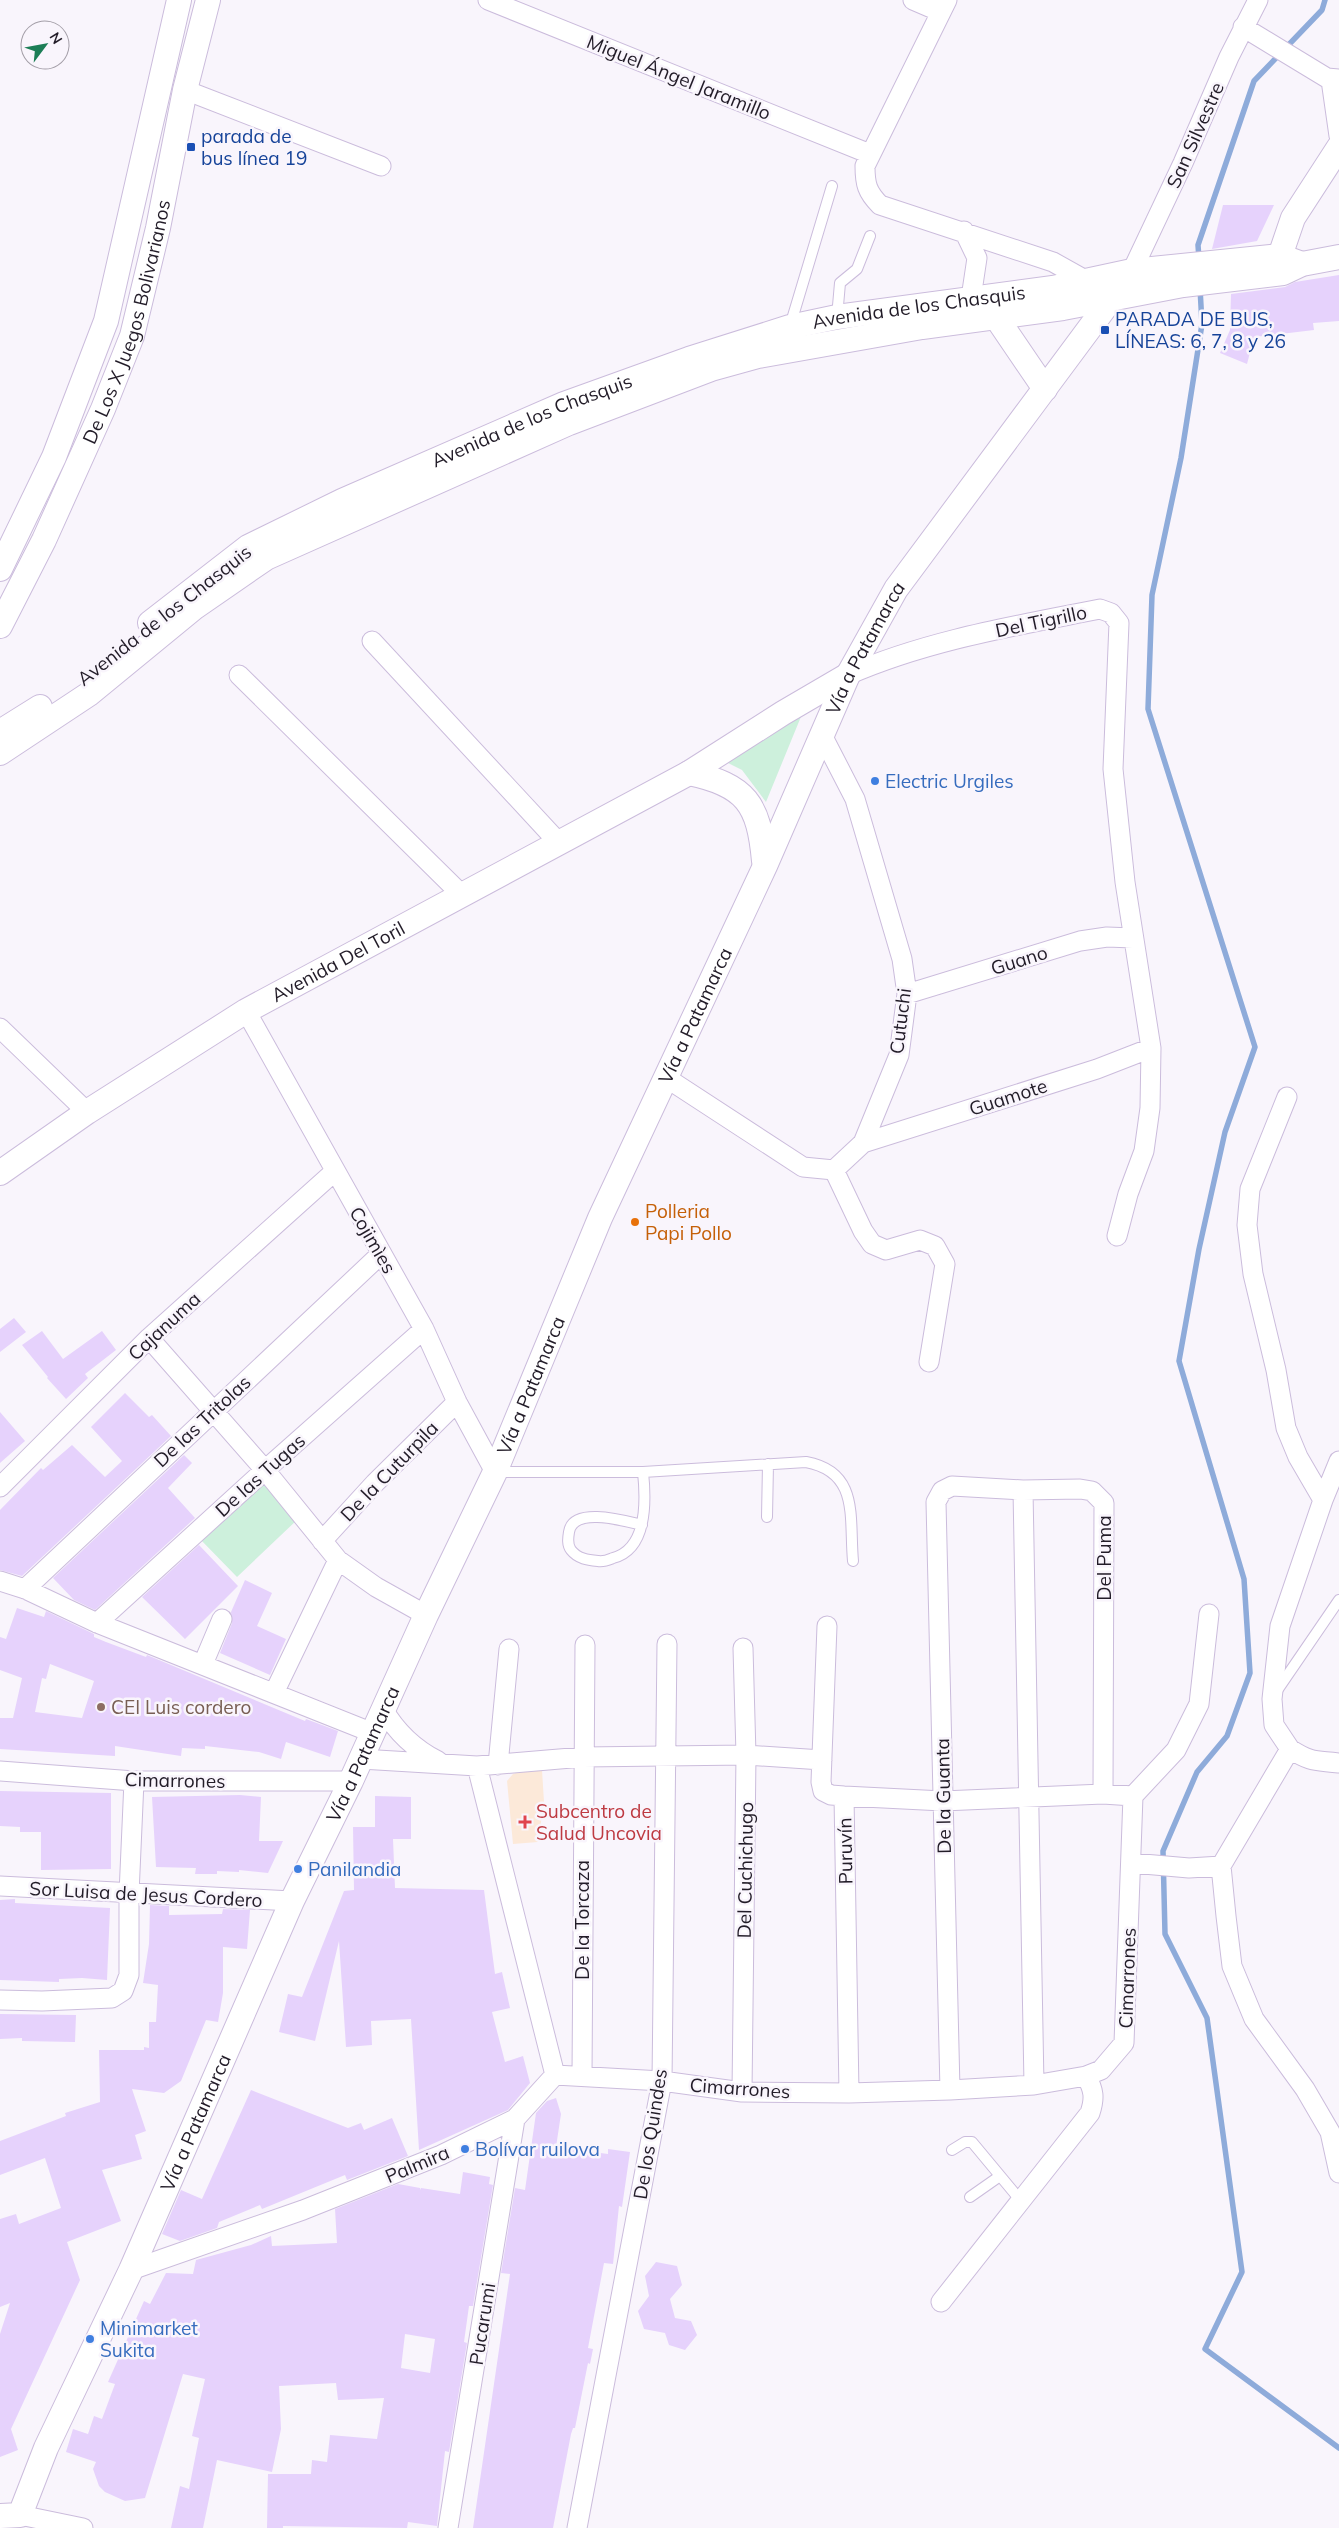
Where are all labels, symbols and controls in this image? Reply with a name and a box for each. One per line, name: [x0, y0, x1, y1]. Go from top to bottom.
north arrow: [20, 20, 70, 70]
text: N: [46, 29, 66, 47]
street label: Miguel Ángel Jaramillo: [583, 29, 775, 125]
street label: San Silvestre: [1161, 78, 1229, 192]
place label: parada de bus línea 19: [201, 124, 307, 170]
marker: parada de bus línea 19: [185, 141, 197, 153]
street label: De Los X Juegos Bolivarianos: [77, 198, 175, 448]
street label: Avenida de los Chasquis: [810, 280, 1027, 334]
place label: PARADA DE BUS, LÍNEAS: 6, 7, 8 y 26: [1115, 307, 1286, 353]
marker: PARADA DE BUS, LÍNEAS: 6, 7, 8 y 26: [1099, 324, 1111, 336]
street label: Avenida de los Chasquis: [428, 368, 635, 472]
street label: Avenida de los Chasquis: [72, 539, 256, 691]
street label: Vía a Patamarca: [820, 576, 910, 718]
street label: Del Tigrillo: [993, 600, 1089, 642]
place label: Electric Urgiles: [885, 769, 1014, 793]
marker: Electric Urgiles: [869, 775, 881, 787]
street label: Avenida Del Toril: [267, 916, 409, 1007]
street label: Guano: [988, 940, 1050, 980]
street label: Vía a Patamarca: [653, 944, 737, 1087]
street label: Cutuchi: [884, 987, 916, 1055]
street label: Guamote: [966, 1073, 1050, 1121]
place label: Polleria Papi Pollo: [645, 1199, 732, 1245]
street label: Cojimìes: [344, 1202, 402, 1278]
marker: Polleria Papi Pollo: [629, 1216, 641, 1228]
street label: Cajanuma: [123, 1286, 205, 1366]
street label: Vía a Patamarca: [491, 1313, 570, 1458]
street label: De las Tritolas: [148, 1370, 256, 1472]
street label: De la Cuturpila: [335, 1416, 443, 1526]
street label: De las Tugas: [210, 1428, 310, 1522]
street label: Del Puma: [1092, 1515, 1116, 1601]
street label: Vía a Patamarca: [321, 1682, 404, 1826]
place label: CEI Luis cordero: [111, 1695, 251, 1719]
marker: CEI Luis cordero: [95, 1701, 107, 1713]
street label: De la Guanta: [930, 1738, 956, 1854]
street label: Cimarrones: [124, 1767, 226, 1793]
place label: Subcentro de Salud Uncovia: [536, 1799, 662, 1845]
street label: Del Cuchichugo: [732, 1801, 758, 1939]
marker: Subcentro de Salud Uncovia: [518, 1815, 532, 1829]
street label: Puruvín: [832, 1817, 858, 1885]
place label: Panilandia: [308, 1857, 401, 1881]
street label: De la Torcaza: [570, 1860, 594, 1980]
marker: Panilandia: [292, 1863, 304, 1875]
street label: Sor Luisa de Jesus Cordero: [29, 1876, 263, 1912]
street label: Cimarrones: [1113, 1927, 1141, 2029]
street label: Vía a Patamarca: [155, 2050, 236, 2195]
street label: De los Quindes: [628, 2067, 672, 2201]
street label: Cimarrones: [689, 2073, 791, 2103]
place label: Bolívar ruilova: [475, 2137, 600, 2161]
street label: Palmira: [381, 2140, 453, 2188]
marker: Bolívar ruilova: [459, 2143, 471, 2155]
street label: Pucarumi: [464, 2281, 500, 2367]
place label: Minimarket Sukita: [100, 2316, 198, 2362]
marker: Minimarket Sukita: [84, 2333, 96, 2345]

